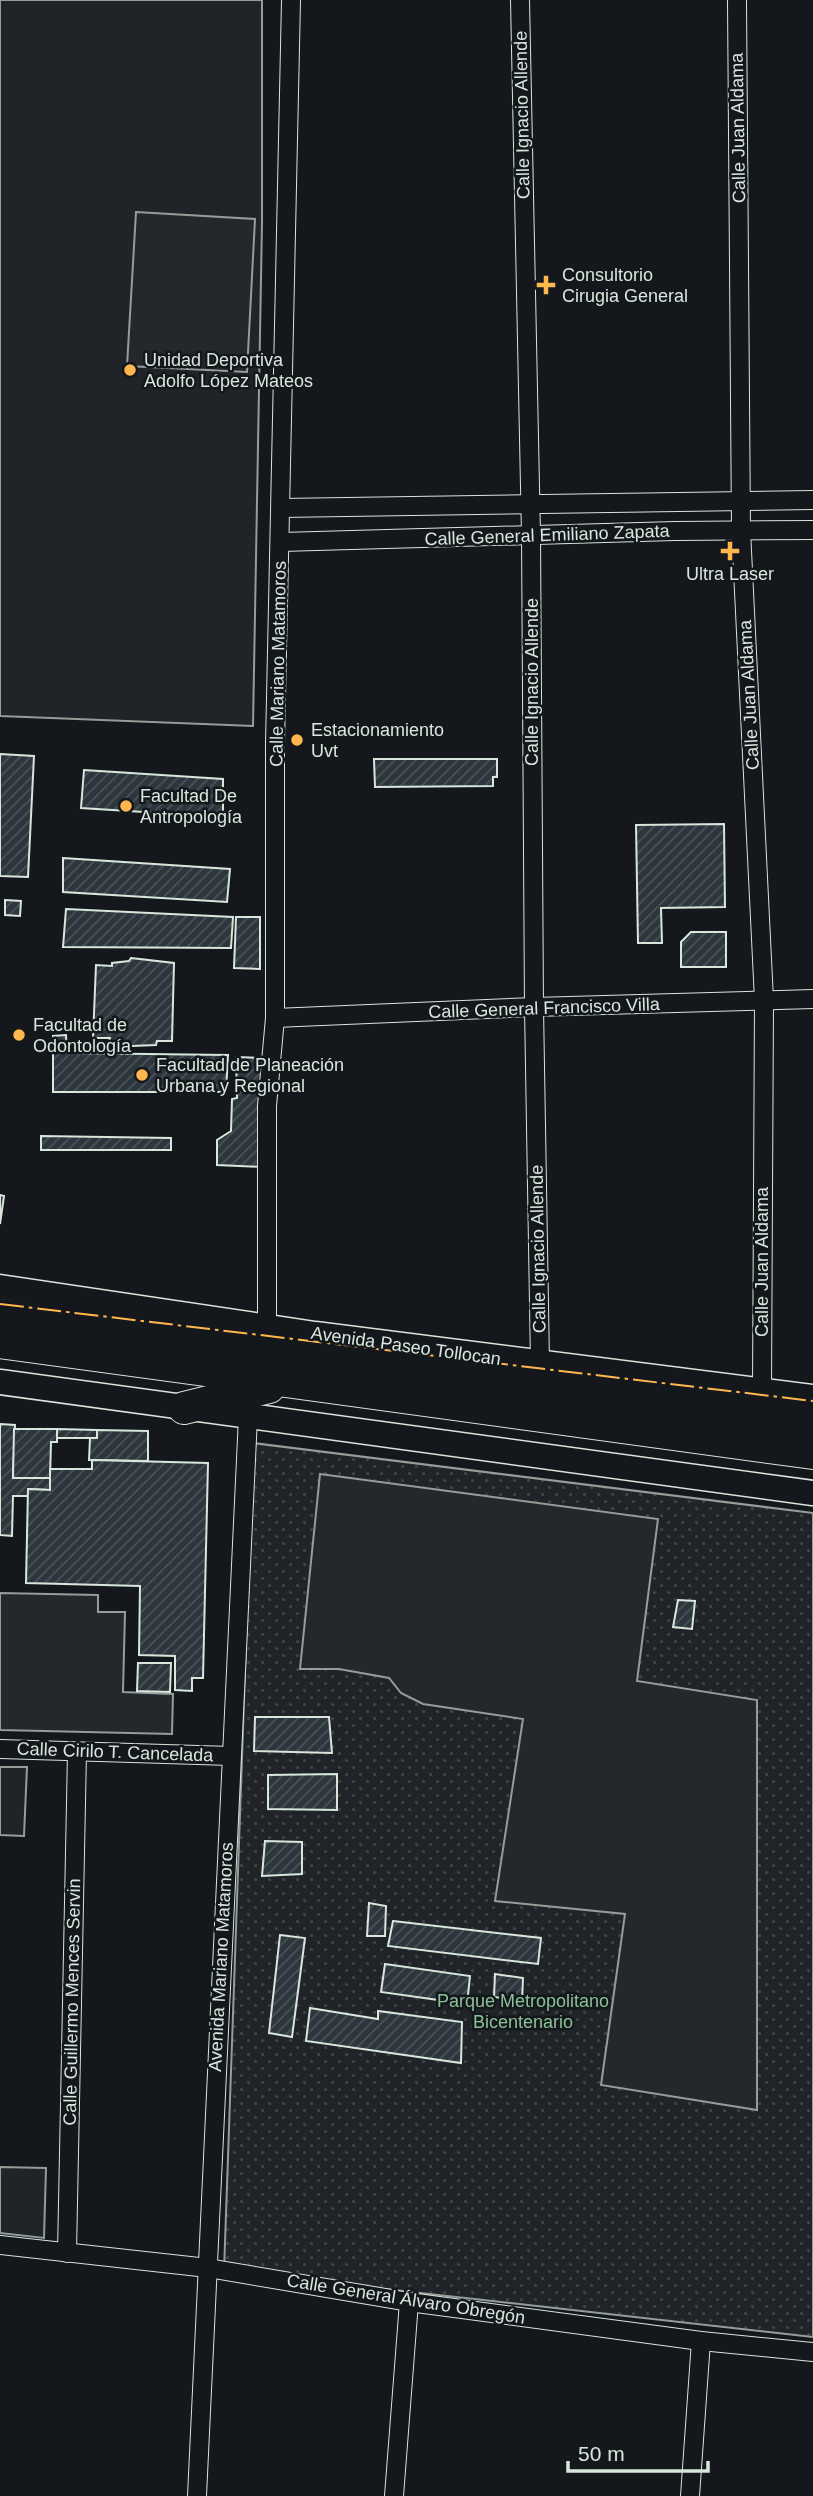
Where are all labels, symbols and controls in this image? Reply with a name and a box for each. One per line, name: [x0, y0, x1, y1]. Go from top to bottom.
street label: Calle Ignacio Allende: [511, 31, 533, 199]
street label: Calle Juan Aldama: [727, 52, 749, 203]
place label: Consultorio Cirugia General: [562, 265, 688, 306]
marker: Consultorio Cirugia General: [536, 275, 556, 295]
place label: Unidad Deportiva Adolfo López Mateos: [144, 350, 313, 391]
marker: Unidad Deportiva Adolfo López Mateos: [122, 362, 138, 378]
street label: Calle General Emiliano Zapata: [424, 521, 671, 549]
marker: Ultra Laser: [720, 541, 740, 561]
street label: Calle Mariano Matamoros: [266, 561, 290, 767]
place label: Ultra Laser: [686, 564, 774, 584]
street label: Calle Ignacio Allende: [522, 598, 542, 766]
street label: Calle Juan Aldama: [735, 619, 763, 770]
place label: Estacionamiento Uvt: [311, 720, 444, 761]
marker: Estacionamiento Uvt: [289, 732, 305, 748]
place label: Facultad De Antropología: [140, 786, 243, 827]
marker: Facultad De Antropología: [118, 798, 134, 814]
street label: Calle General Francisco Villa: [428, 994, 661, 1022]
place label: Facultad de Odontología: [33, 1015, 132, 1056]
marker: Facultad de Odontología: [11, 1027, 27, 1043]
place label: Facultad de Planeación Urbana y Regional: [156, 1055, 344, 1096]
marker: Facultad de Planeación Urbana y Regional: [134, 1067, 150, 1083]
street label: Calle Ignacio Allende: [527, 1165, 549, 1333]
street label: Calle Juan Aldama: [752, 1186, 772, 1337]
street label: Avenida Paseo Tollocan: [310, 1323, 502, 1369]
street label: Calle Cirilo T. Cancelada: [16, 1739, 215, 1765]
street label: Avenida Mariano Matamoros: [205, 1842, 237, 2072]
street label: Calle Guillermo Mences Servin: [60, 1878, 84, 2126]
park label: Parque Metropolitano Bicentenario: [437, 1991, 609, 2032]
street label: Calle General Álvaro Obregón: [285, 2270, 527, 2328]
scale bar: [568, 2430, 708, 2474]
text: 50 m: [578, 2442, 625, 2465]

